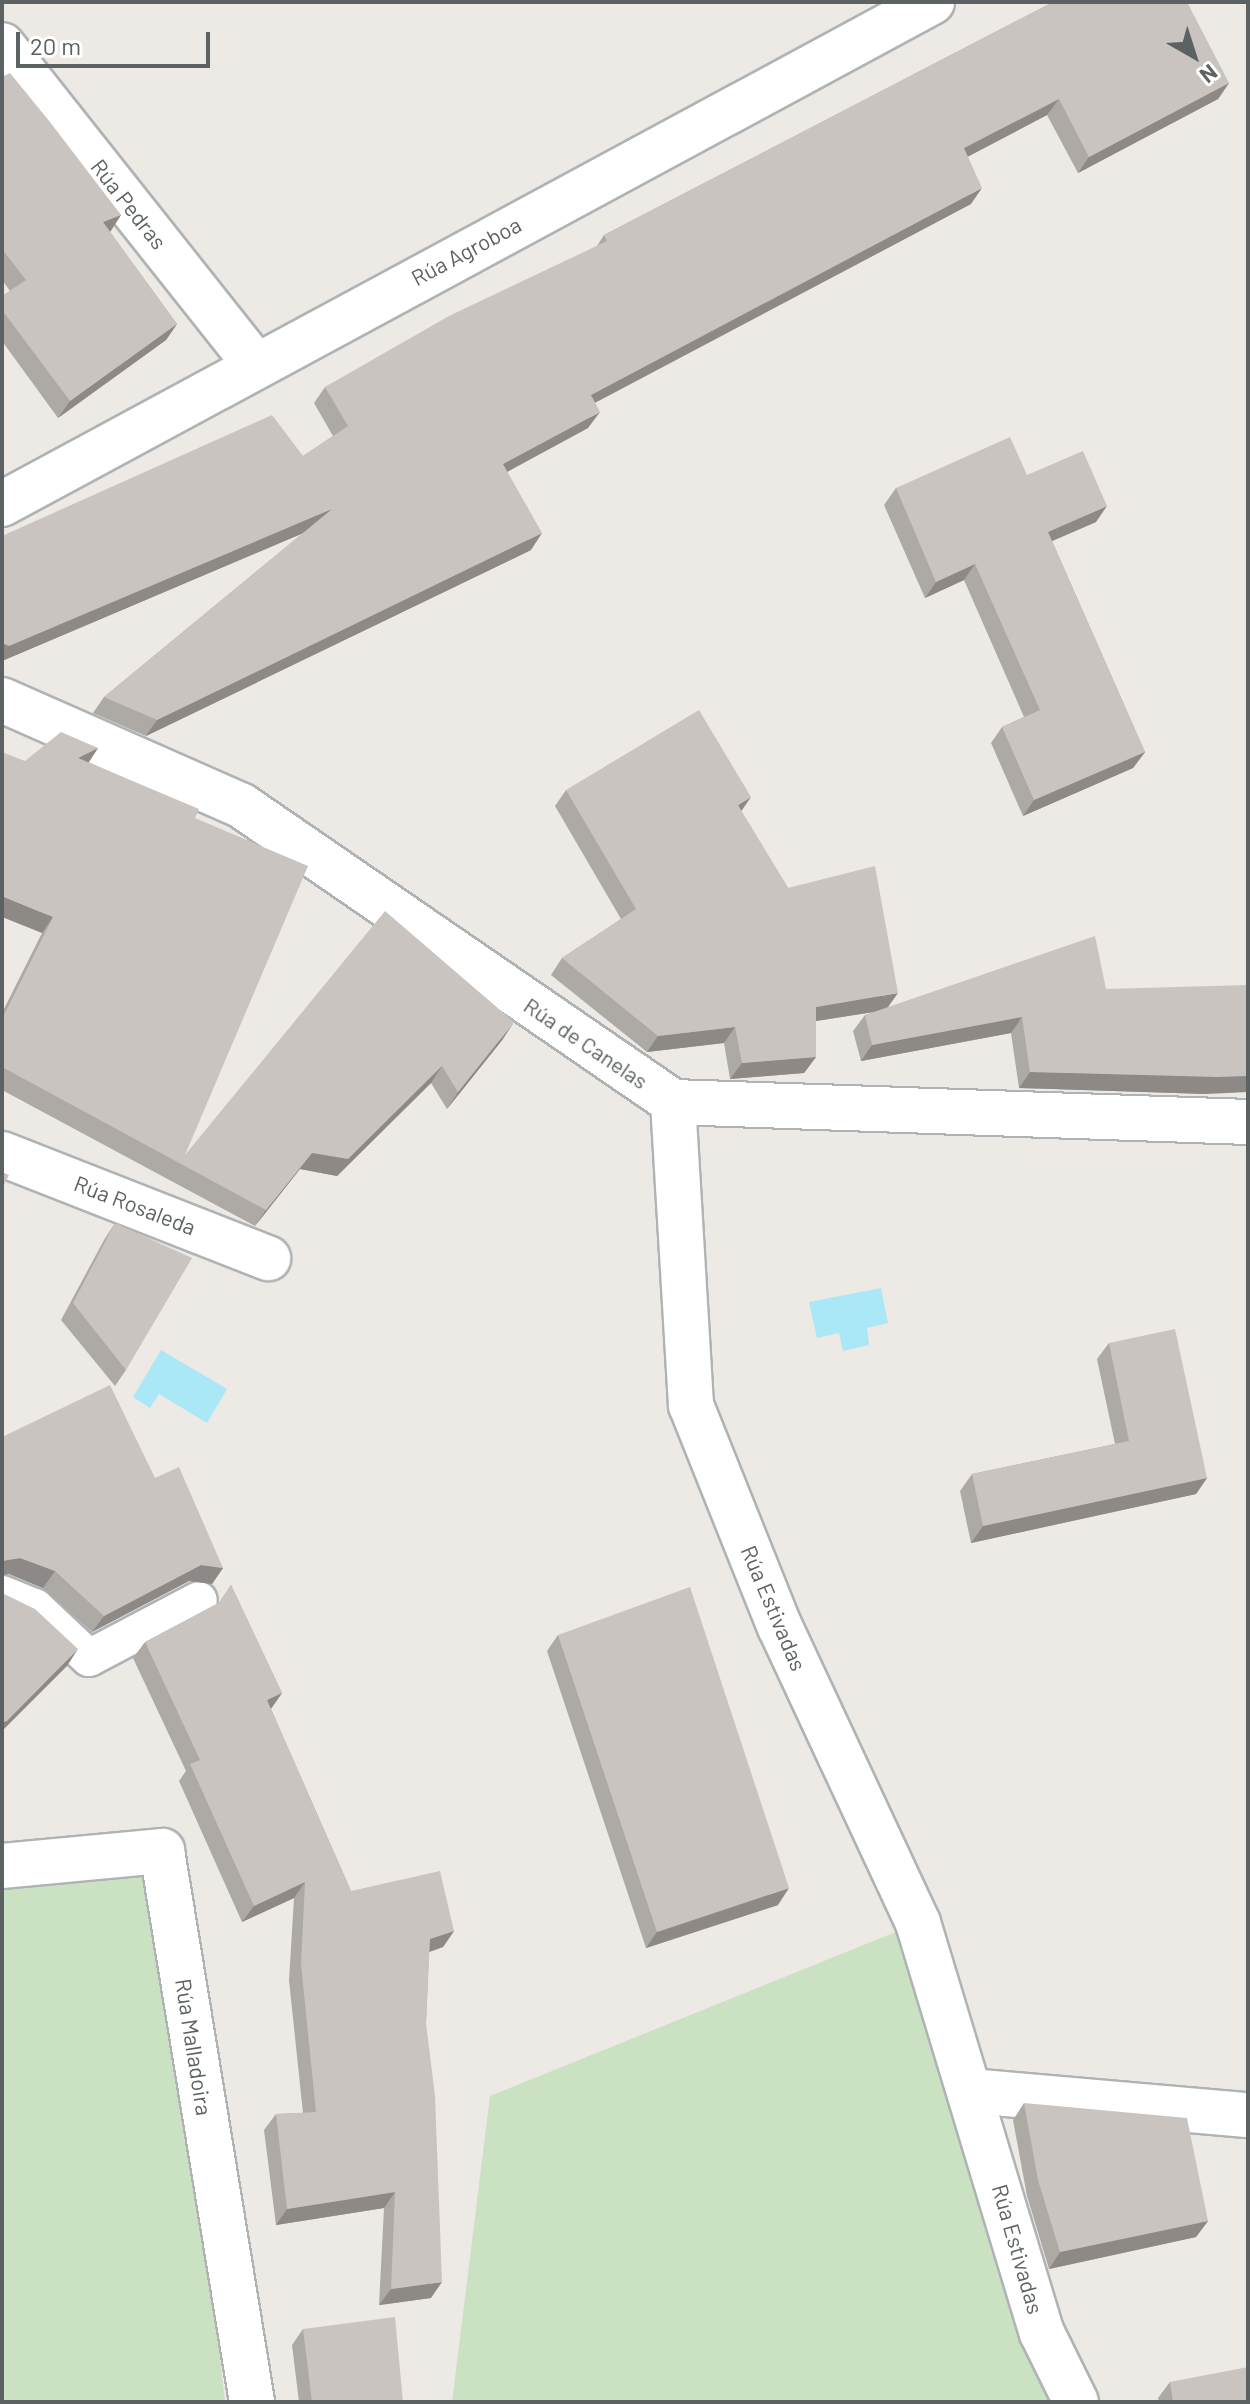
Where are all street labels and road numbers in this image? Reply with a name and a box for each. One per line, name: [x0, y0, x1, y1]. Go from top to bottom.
street label: Rúa Pedras: [86, 154, 172, 254]
street label: Rúa Agroboa: [407, 211, 525, 291]
street label: Rúa de Canelas: [519, 992, 653, 1094]
street label: Rúa Rosaleda: [70, 1170, 200, 1240]
street label: Rúa Estivadas: [736, 1541, 812, 1675]
street label: Rúa Malladoira: [170, 1977, 218, 2117]
street label: Rúa Estivadas: [987, 2181, 1049, 2317]

